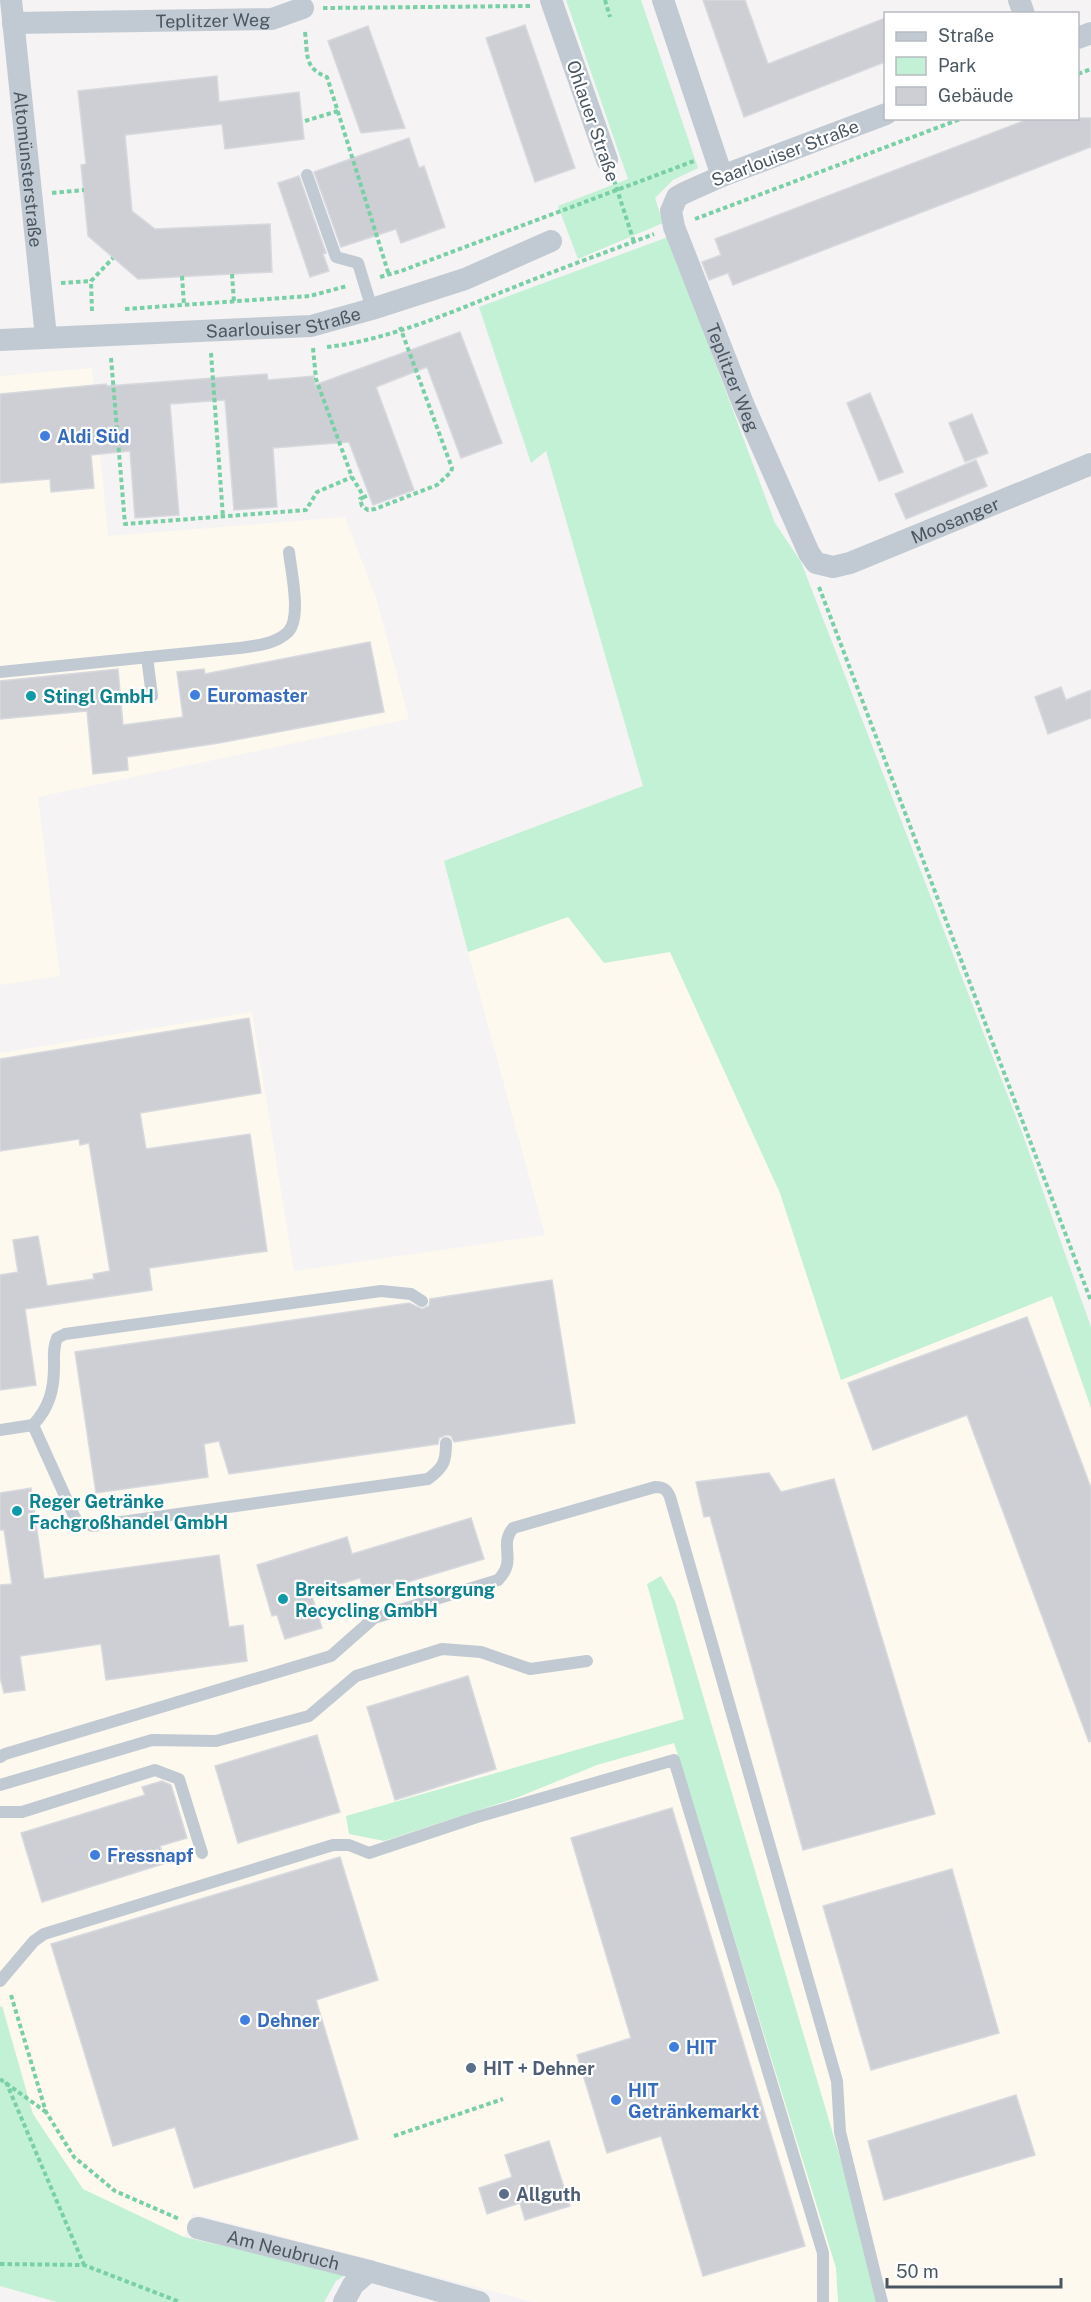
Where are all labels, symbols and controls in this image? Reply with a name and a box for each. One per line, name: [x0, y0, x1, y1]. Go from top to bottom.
street label: Teplitzer Weg: [155, 9, 270, 31]
legend: [884, 12, 1079, 120]
text: Straße: [938, 25, 994, 46]
text: Park: [938, 55, 976, 76]
street label: Ohlauer Straße: [562, 58, 624, 184]
text: Gebäude: [938, 85, 1013, 106]
street label: Altomünsterstraße: [10, 90, 47, 248]
street label: Saarlouiser Straße: [708, 115, 862, 191]
street label: Saarlouiser Straße: [205, 302, 363, 341]
street label: Teplitzer Weg: [702, 320, 764, 435]
place label: Aldi Süd: [57, 426, 129, 447]
marker: Aldi Süd: [38, 429, 52, 443]
street label: Moosanger: [908, 492, 1002, 547]
place label: Euromaster: [207, 685, 308, 706]
place label: Stingl GmbH: [43, 686, 154, 707]
marker: Euromaster: [188, 688, 202, 702]
marker: Stingl GmbH: [24, 689, 38, 703]
place label: Reger Getränke Fachgroßhandel GmbH: [29, 1491, 228, 1533]
marker: Reger Getränke Fachgroßhandel GmbH: [10, 1504, 24, 1518]
place label: Breitsamer Entsorgung Recycling GmbH: [295, 1579, 495, 1621]
marker: Breitsamer Entsorgung Recycling GmbH: [276, 1592, 290, 1606]
place label: Fressnapf: [107, 1845, 193, 1866]
marker: Fressnapf: [88, 1848, 102, 1862]
place label: Dehner: [257, 2010, 320, 2031]
marker: Dehner: [238, 2013, 252, 2027]
place label: HIT: [686, 2037, 716, 2058]
marker: HIT: [667, 2040, 681, 2054]
place label: HIT + Dehner: [483, 2058, 595, 2079]
marker: HIT + Dehner: [464, 2061, 478, 2075]
place label: HIT Getränkemarkt: [628, 2080, 759, 2122]
marker: HIT Getränkemarkt: [609, 2093, 623, 2107]
place label: Allguth: [516, 2184, 581, 2205]
marker: Allguth: [497, 2187, 511, 2201]
street label: Am Neubruch: [225, 2225, 342, 2274]
scale bar: [887, 2251, 1061, 2289]
text: 50 m: [896, 2261, 939, 2282]

